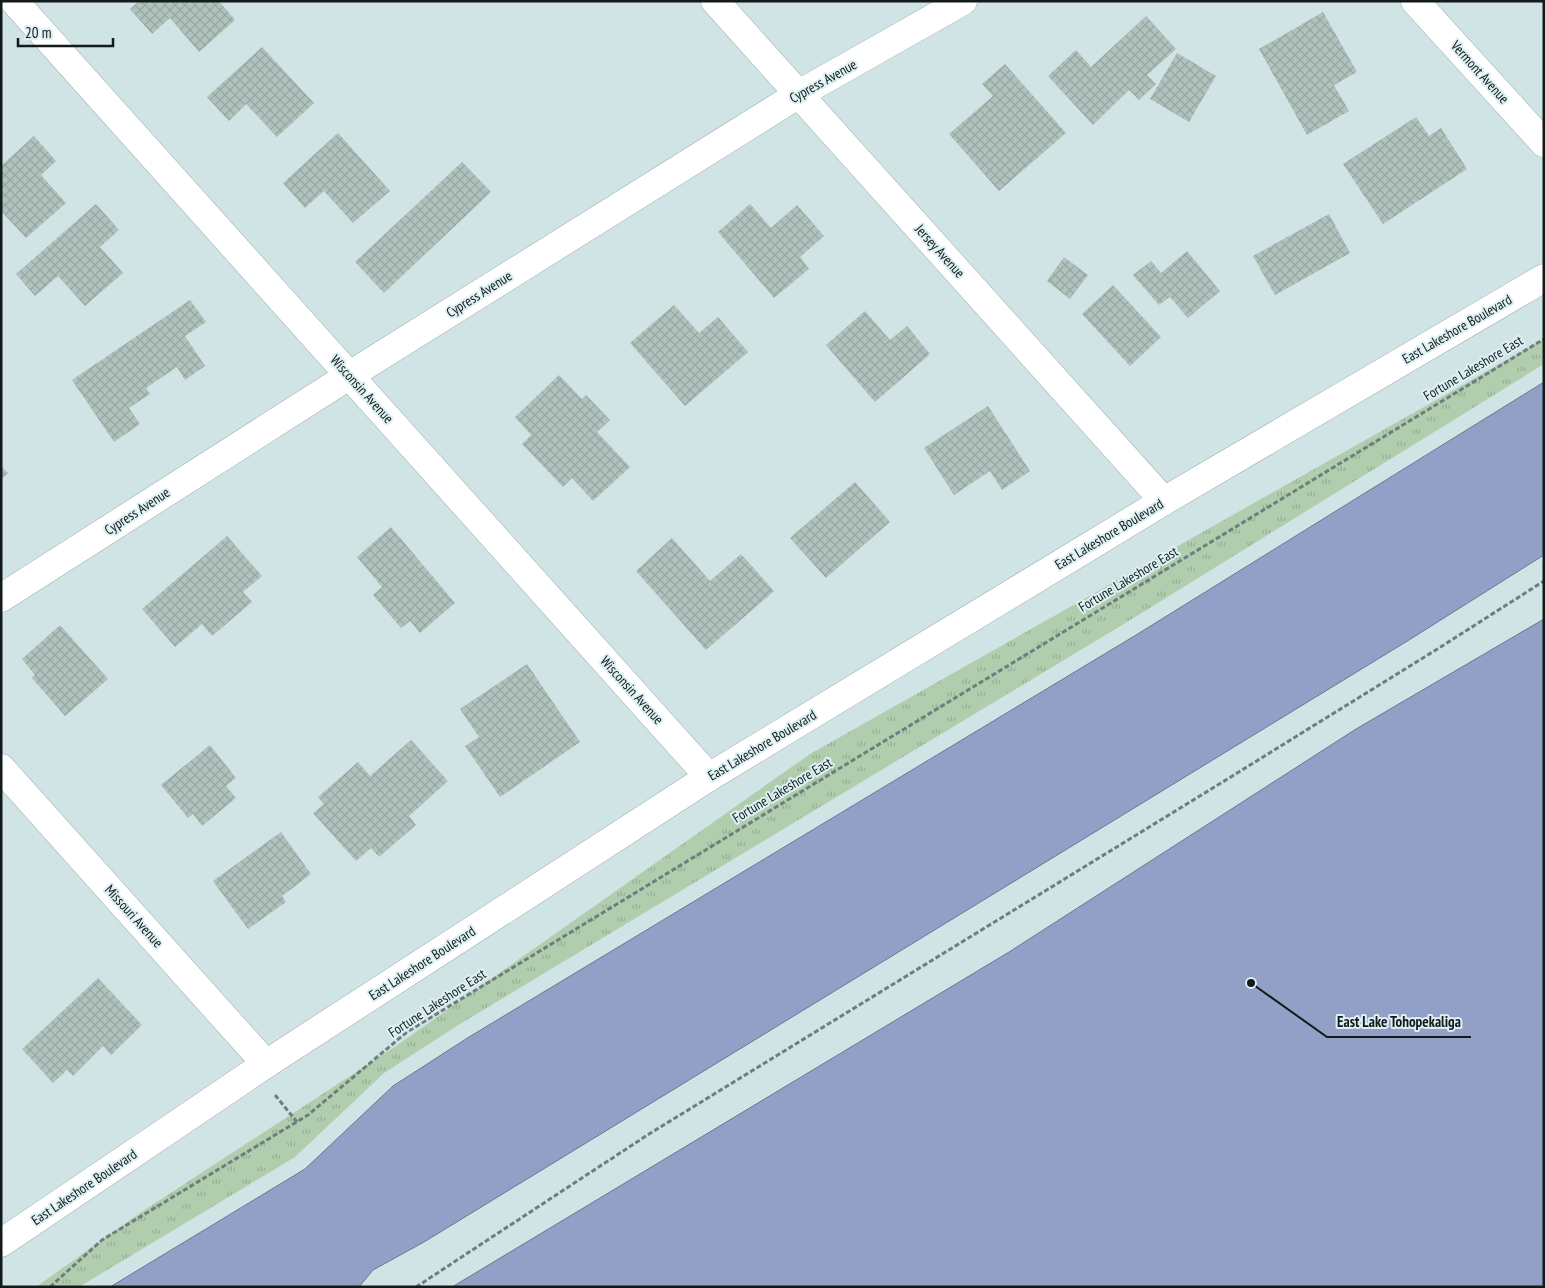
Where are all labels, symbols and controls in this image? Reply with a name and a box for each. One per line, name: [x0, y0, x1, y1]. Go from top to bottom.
scale bar: [18, 15, 112, 47]
text: 20 m: [25, 23, 51, 42]
street label: Vermont Avenue: [1446, 36, 1513, 107]
street label: Cypress Avenue: [786, 55, 860, 107]
street label: Jersey Avenue: [911, 220, 969, 282]
street label: Cypress Avenue: [443, 267, 515, 321]
street label: East Lakeshore Boulevard: [1399, 290, 1515, 368]
street label: Fortune Lakeshore East: [1420, 331, 1526, 405]
street label: Wisconsin Avenue: [327, 351, 398, 427]
street label: Cypress Avenue: [101, 483, 173, 539]
street label: East Lakeshore Boulevard: [1051, 494, 1167, 574]
street label: Fortune Lakeshore East: [1075, 542, 1181, 616]
street label: Wisconsin Avenue: [597, 652, 668, 728]
street label: East Lakeshore Boulevard: [704, 705, 820, 785]
street label: Fortune Lakeshore East: [729, 753, 835, 827]
street label: Missouri Avenue: [101, 881, 167, 951]
street label: East Lakeshore Boulevard: [365, 922, 479, 1004]
street label: Fortune Lakeshore East: [385, 965, 489, 1041]
callout: East Lake Tohopekaliga: [1327, 1007, 1471, 1037]
text: East Lake Tohopekaliga: [1337, 1012, 1461, 1031]
street label: East Lakeshore Boulevard: [28, 1145, 140, 1229]

